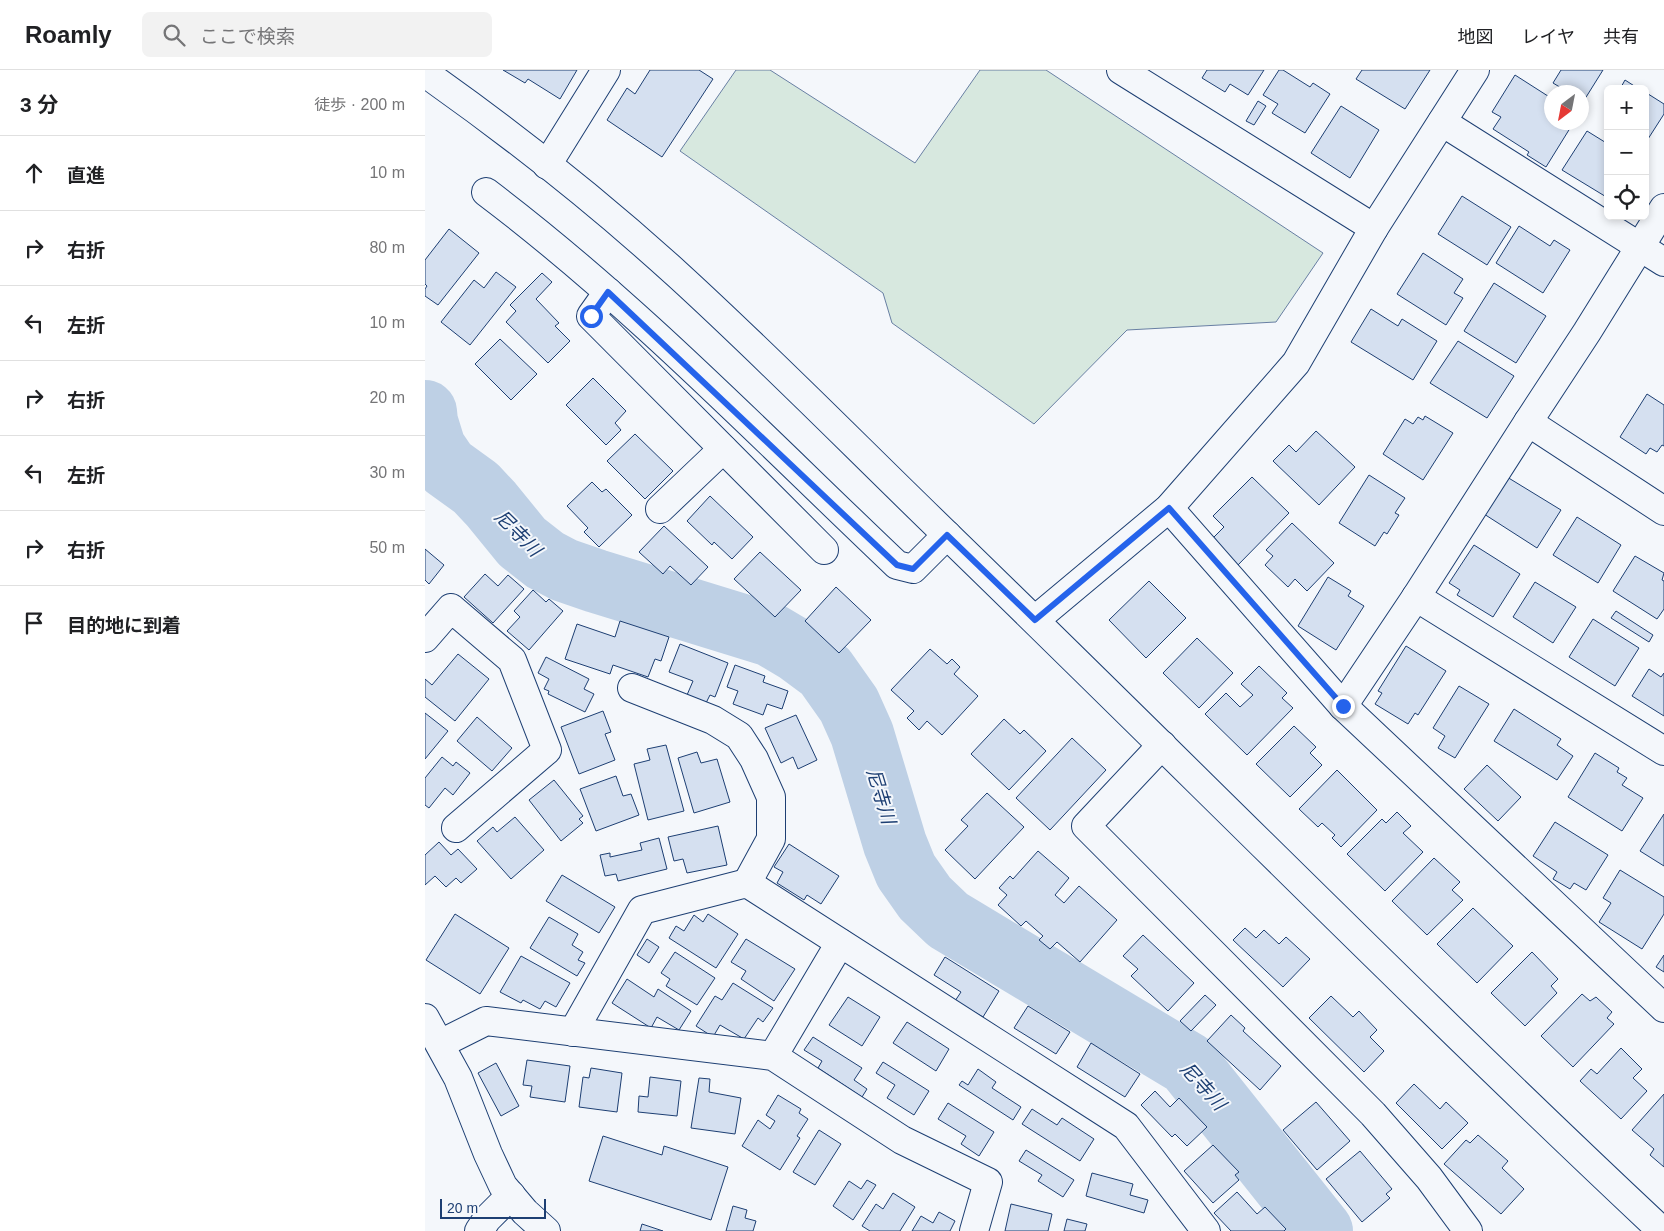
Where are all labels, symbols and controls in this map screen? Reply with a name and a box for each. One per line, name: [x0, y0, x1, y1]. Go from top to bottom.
search box: [142, 12, 492, 57]
text: Roamly: [25, 21, 112, 48]
icon: search: [160, 21, 188, 49]
text: ここで検索: [200, 26, 295, 47]
text: 地図: [1458, 27, 1494, 47]
text: レイヤ: [1522, 27, 1575, 47]
text: 共有: [1603, 27, 1639, 47]
north arrow: [1544, 85, 1589, 130]
map controls: [1604, 85, 1649, 220]
button: +: [1604, 85, 1649, 130]
text: 3 分: [20, 93, 59, 116]
text: 徒歩 · 200 m: [314, 96, 405, 113]
button: −: [1604, 130, 1649, 175]
icon: ahead: [20, 159, 48, 187]
text: 10 m: [369, 164, 405, 181]
text: 直進: [67, 165, 105, 186]
button: locate: [1604, 175, 1649, 220]
icon: right: [20, 234, 48, 262]
text: 80 m: [369, 239, 405, 256]
text: 右折: [67, 240, 105, 261]
route start: [580, 305, 603, 328]
icon: left: [20, 309, 48, 337]
text: 10 m: [369, 314, 405, 331]
text: 左折: [67, 315, 105, 336]
icon: right: [20, 384, 48, 412]
text: 20 m: [369, 389, 405, 406]
text: 右折: [67, 390, 105, 411]
icon: left: [20, 459, 48, 487]
text: 30 m: [369, 464, 405, 481]
text: 左折: [67, 465, 105, 486]
water label: 尼寺川: [490, 505, 547, 562]
icon: right: [20, 534, 48, 562]
text: 50 m: [369, 539, 405, 556]
text: 右折: [67, 540, 105, 561]
icon: arrive: [20, 609, 48, 637]
text: 目的地に到着: [67, 615, 181, 636]
route end: [1332, 695, 1355, 718]
water label: 尼寺川: [863, 766, 900, 828]
water label: 尼寺川: [1176, 1058, 1231, 1116]
scale bar: [440, 1196, 546, 1219]
text: 20 m: [447, 1200, 478, 1216]

